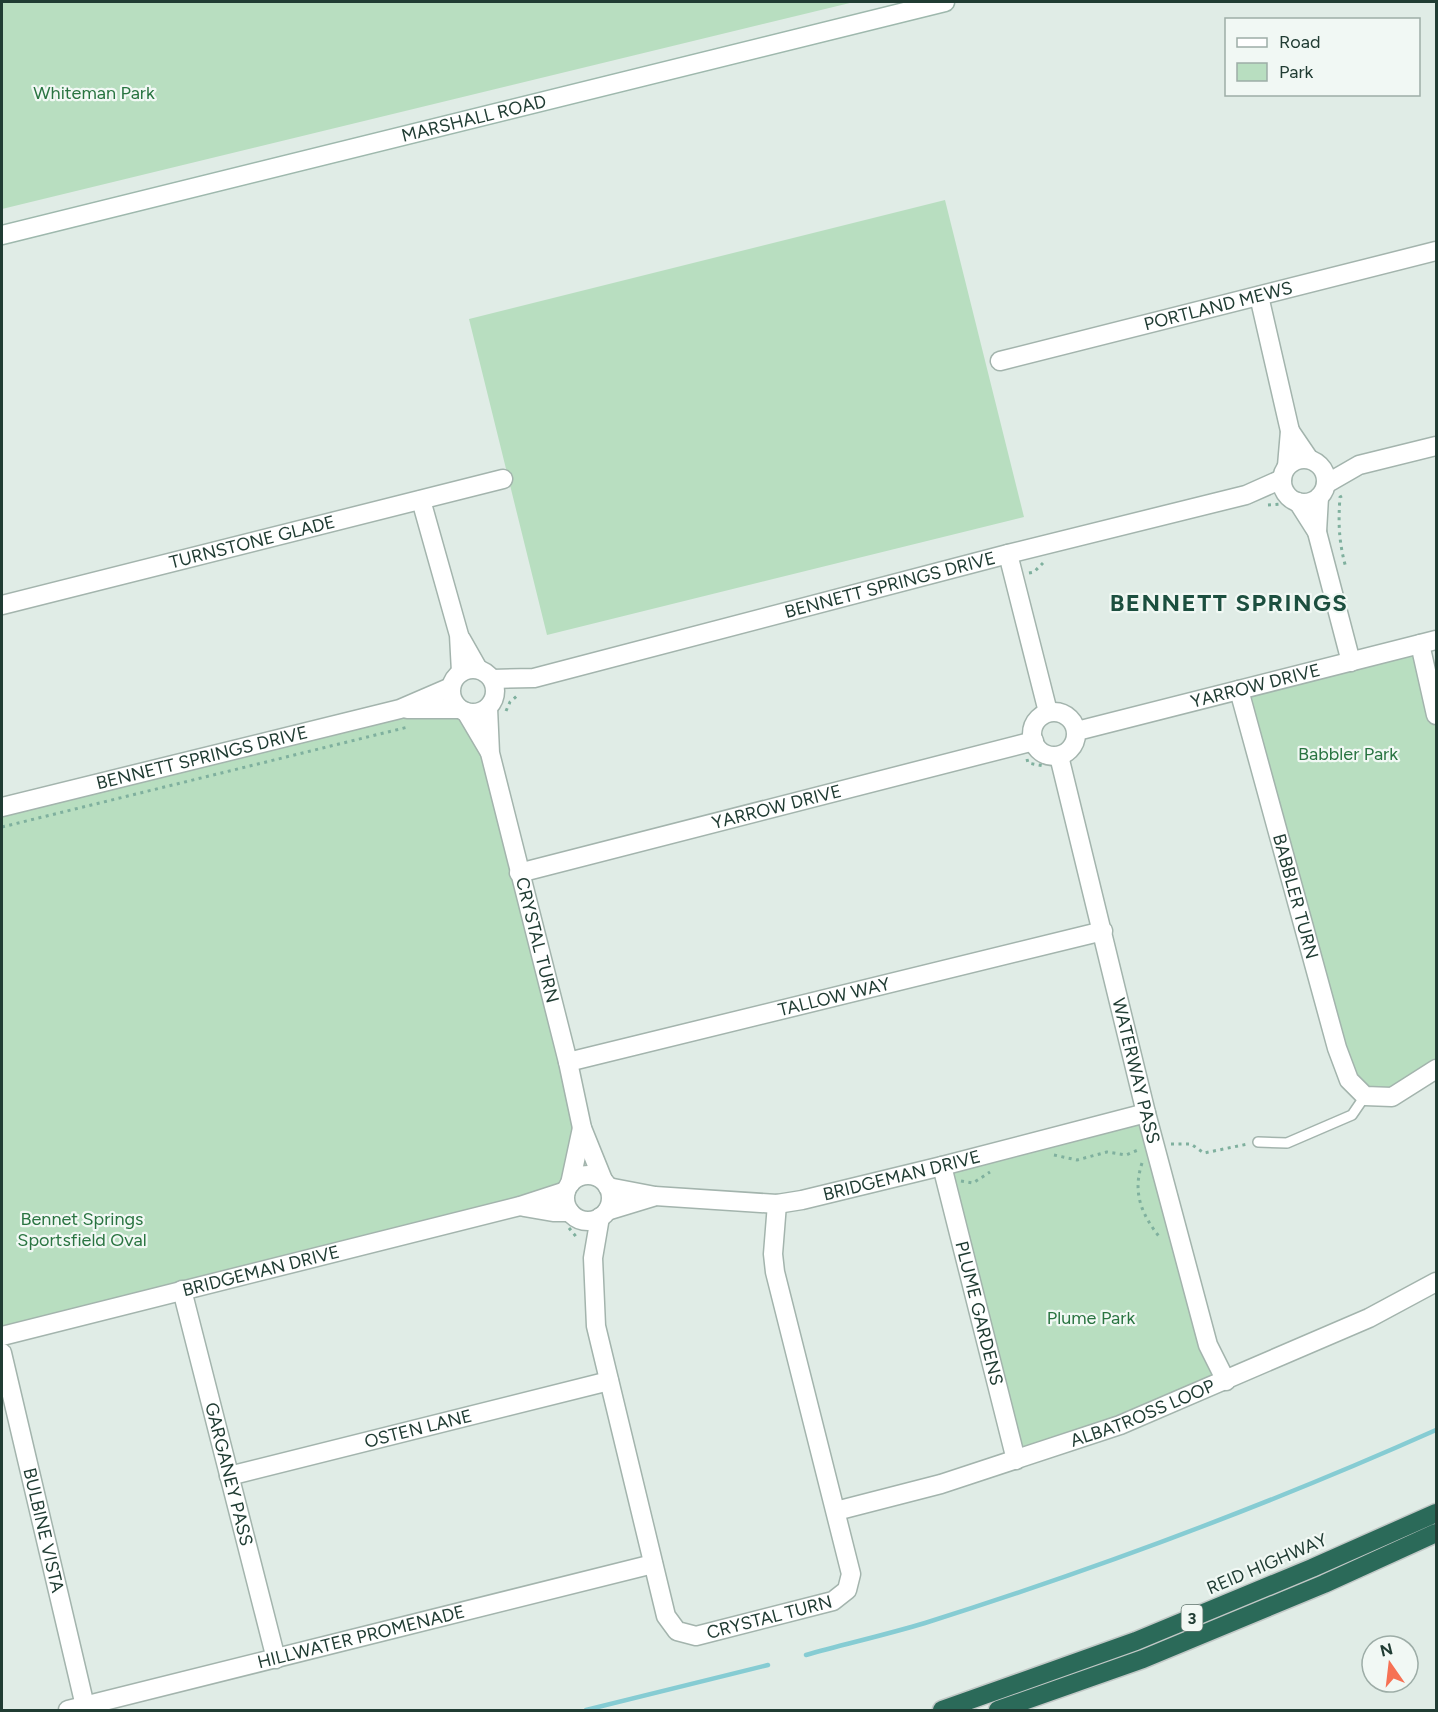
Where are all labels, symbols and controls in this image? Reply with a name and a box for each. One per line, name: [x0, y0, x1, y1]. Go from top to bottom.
legend: [1225, 18, 1420, 96]
text: Road: [1279, 31, 1320, 53]
text: Park: [1279, 61, 1314, 83]
park label: Whiteman Park: [33, 82, 155, 104]
street label: MARSHALL ROAD: [399, 90, 549, 147]
street label: PORTLAND MEWS: [1142, 277, 1295, 335]
street label: TURNSTONE GLADE: [167, 511, 337, 573]
street label: BENNETT SPRINGS DRIVE: [782, 547, 998, 623]
district label: BENNETT SPRINGS: [1110, 588, 1348, 617]
street label: YARROW DRIVE: [1188, 659, 1322, 713]
street label: BENNETT SPRINGS DRIVE: [94, 721, 310, 794]
park label: Babbler Park: [1298, 743, 1398, 765]
street label: YARROW DRIVE: [710, 780, 844, 834]
street label: BABBLER TURN: [1268, 831, 1323, 961]
street label: CRYSTAL TURN: [511, 875, 564, 1005]
street label: TALLOW WAY: [776, 973, 892, 1021]
street label: WATERWAY PASS: [1107, 996, 1165, 1146]
street label: BRIDGEMAN DRIVE: [821, 1145, 983, 1206]
park label: Bennet Springs Sportsfield Oval: [17, 1208, 147, 1251]
street label: PLUME GARDENS: [950, 1239, 1008, 1388]
street label: BRIDGEMAN DRIVE: [180, 1241, 342, 1301]
park label: Plume Park: [1047, 1307, 1135, 1329]
street label: ALBATROSS LOOP: [1067, 1375, 1218, 1452]
street label: GARGANEY PASS: [200, 1400, 258, 1548]
street label: OSTEN LANE: [362, 1405, 474, 1453]
street label: BULBINE VISTA: [18, 1466, 69, 1595]
street label: REID HIGHWAY: [1203, 1529, 1331, 1599]
street label: CRYSTAL TURN: [704, 1591, 835, 1644]
street label: HILLWATER PROMENADE: [255, 1600, 467, 1673]
road number: 3: [1182, 1605, 1202, 1631]
north arrow: [1360, 1634, 1420, 1694]
text: N: [1378, 1639, 1395, 1661]

